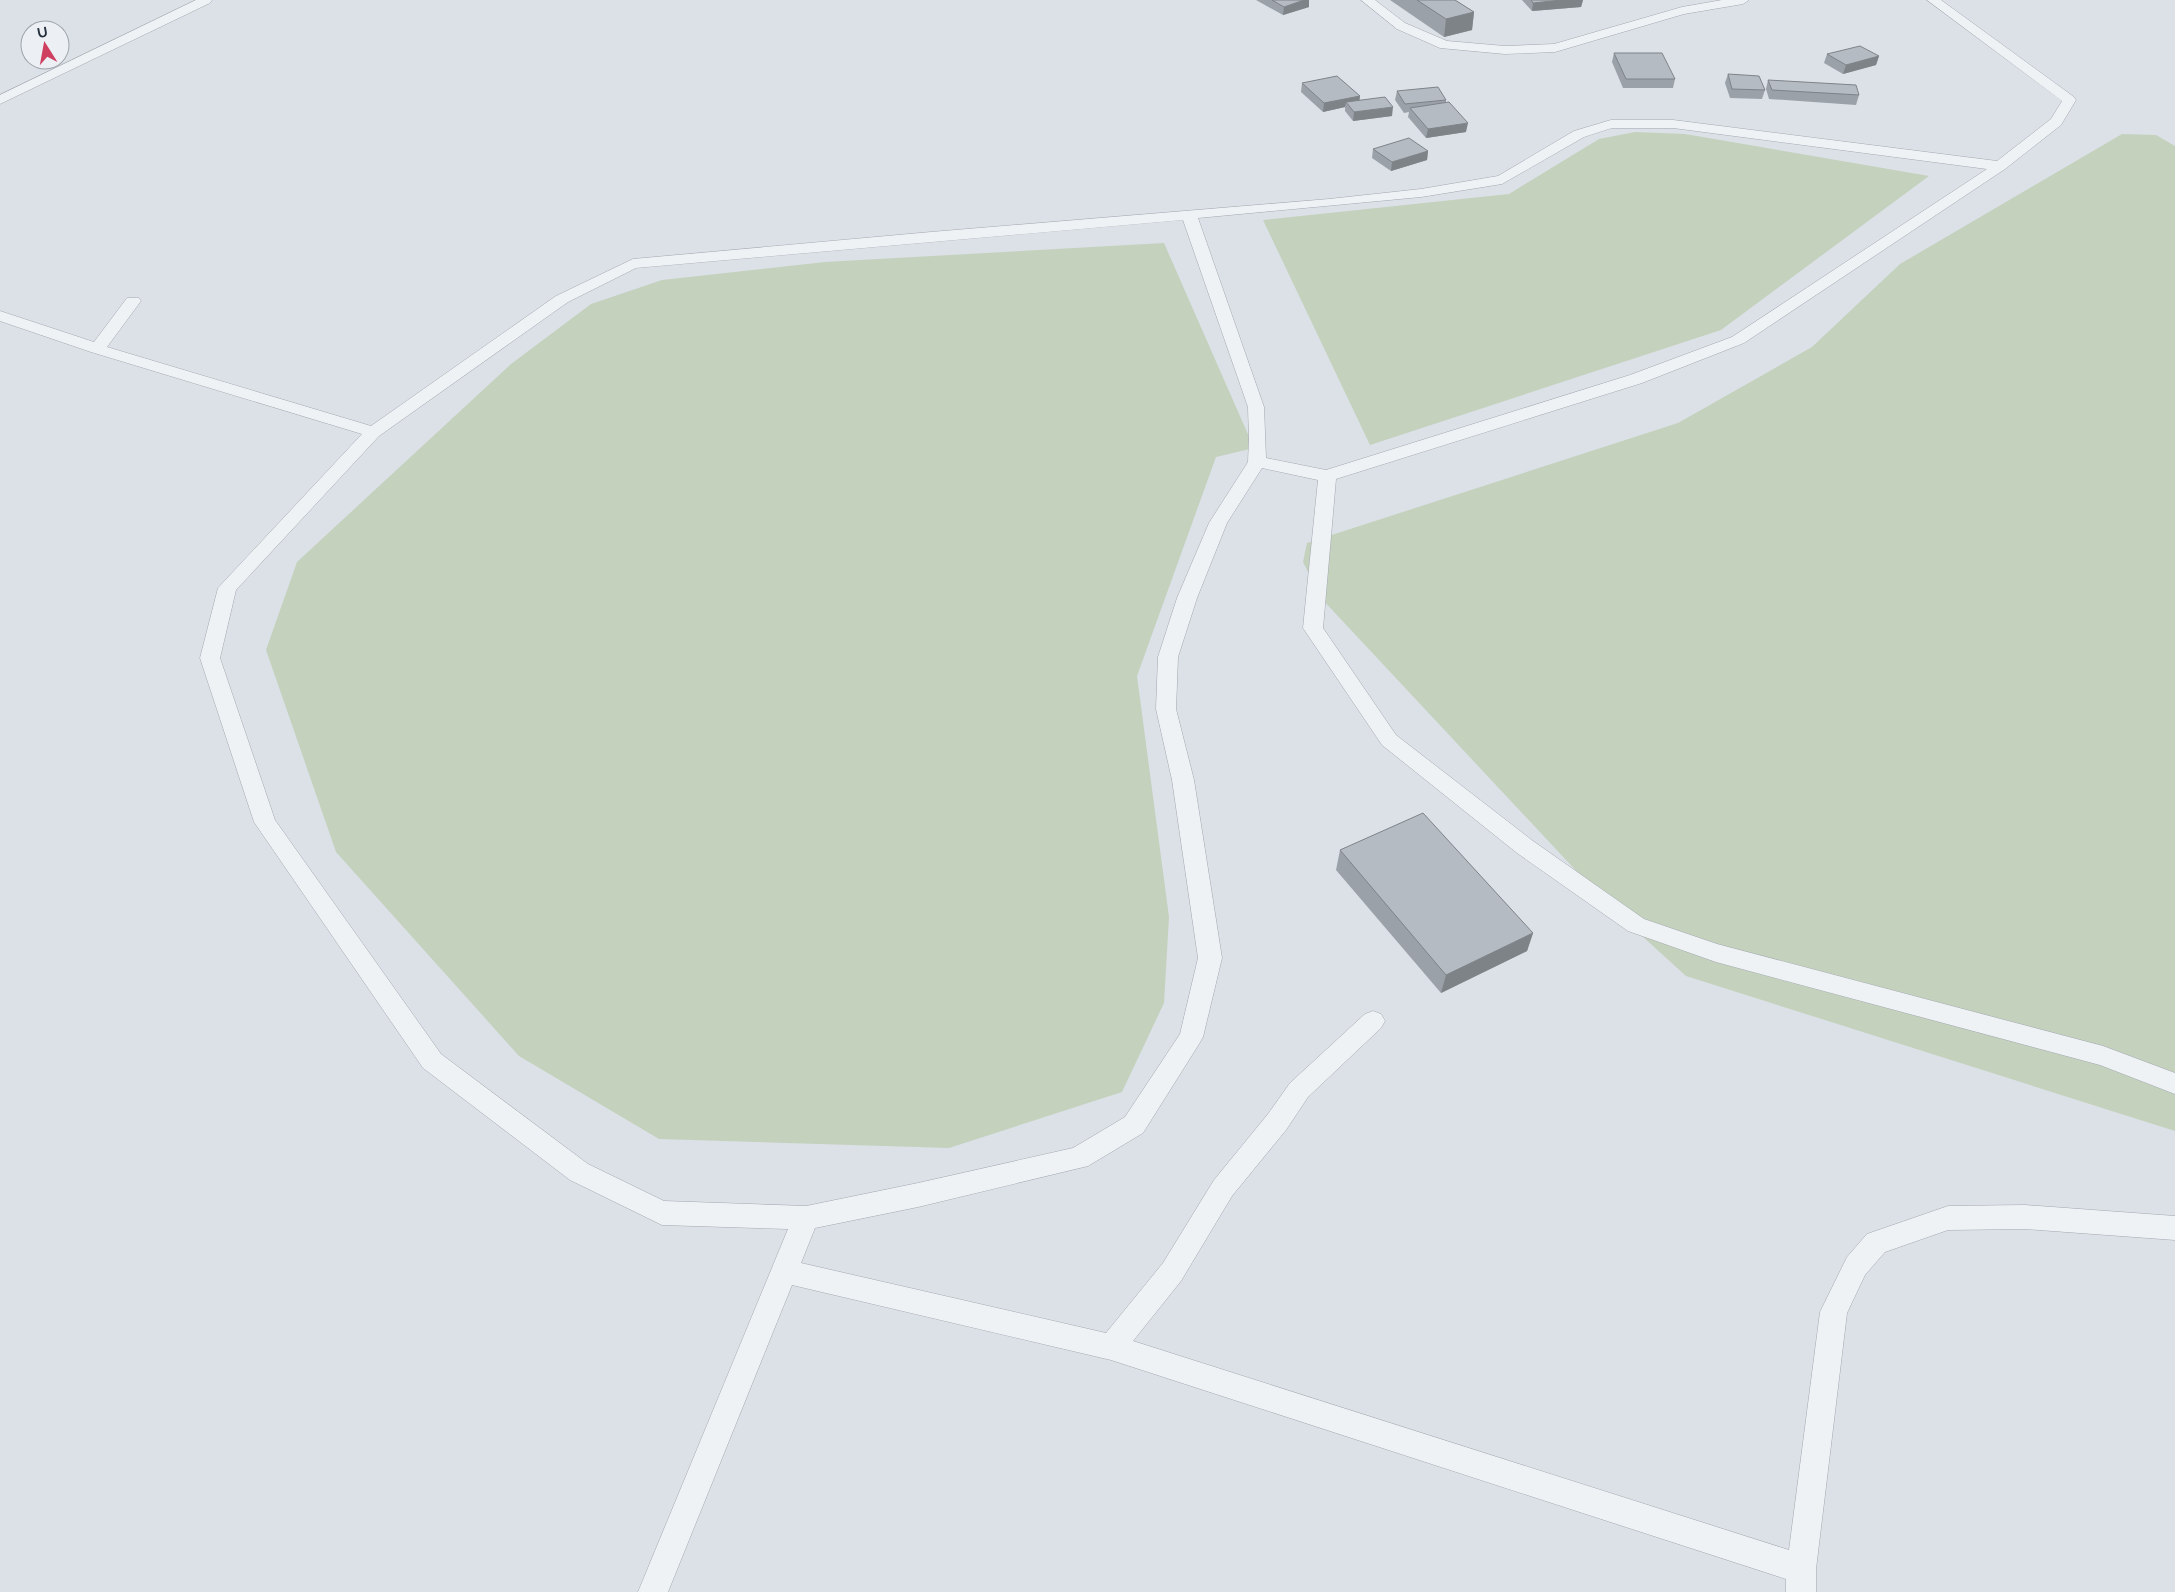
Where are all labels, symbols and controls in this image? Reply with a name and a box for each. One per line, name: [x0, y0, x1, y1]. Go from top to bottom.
north arrow: [20, 20, 70, 70]
text: U: [36, 23, 49, 41]

